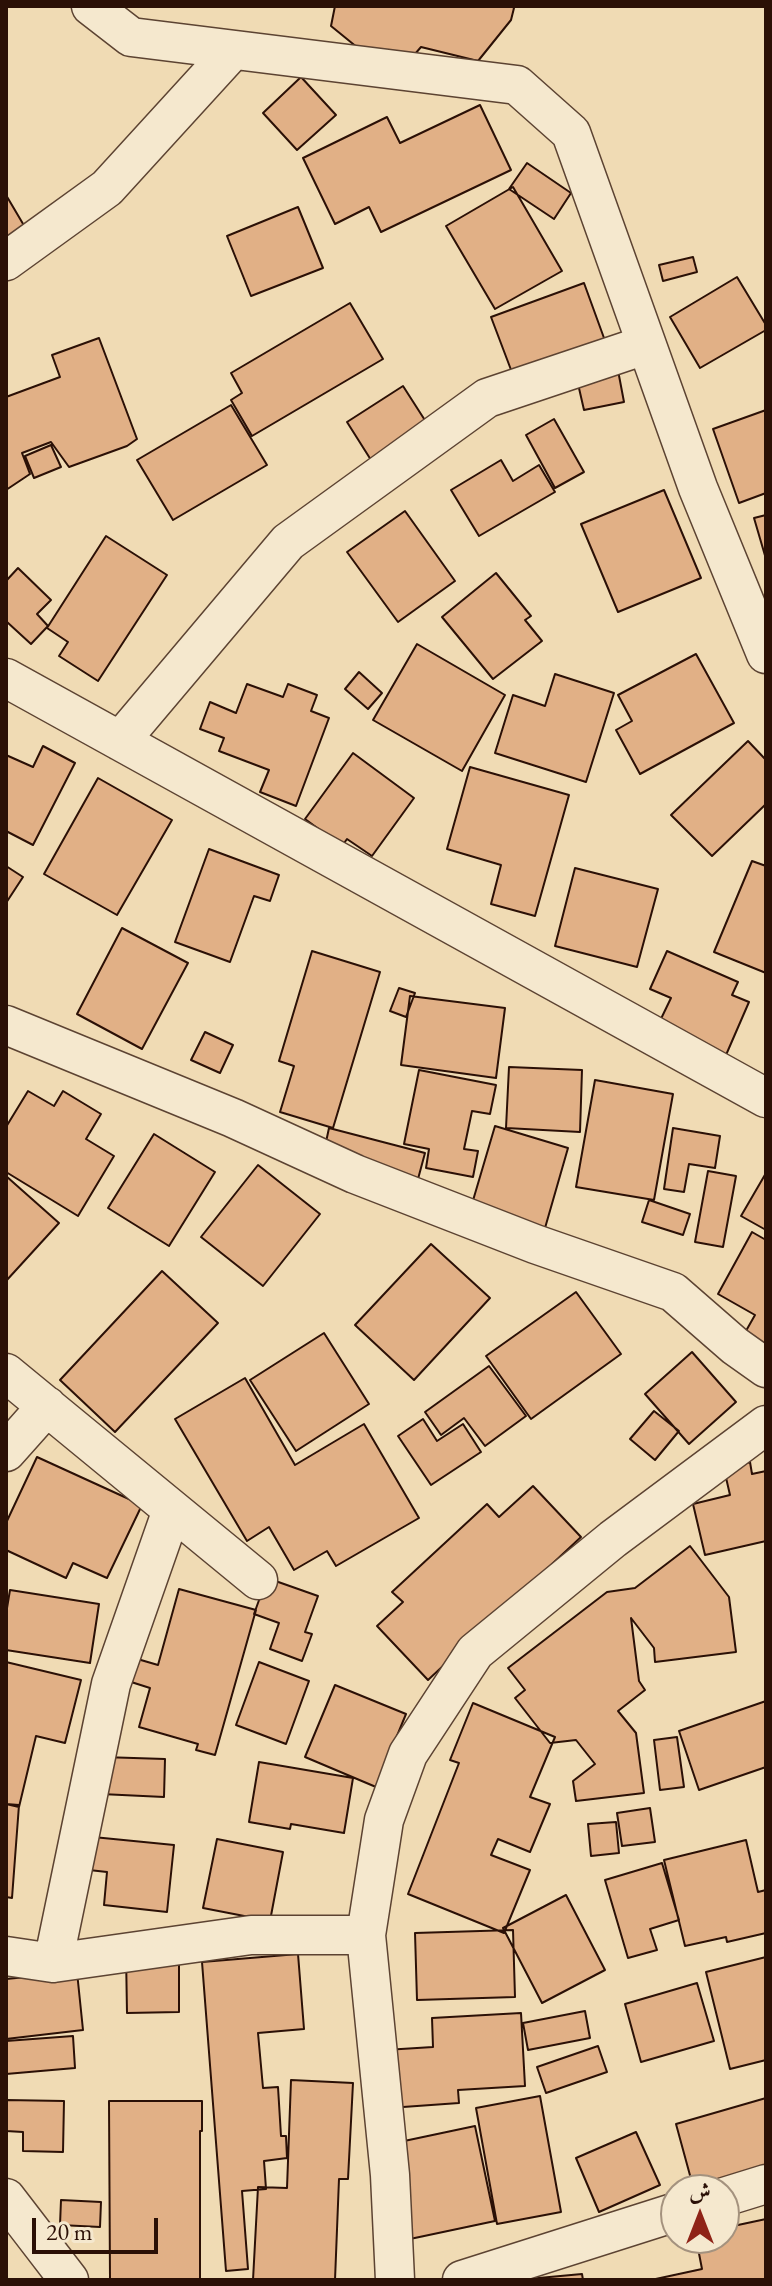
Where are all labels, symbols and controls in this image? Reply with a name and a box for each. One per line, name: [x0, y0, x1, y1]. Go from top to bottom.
north arrow: [660, 2174, 740, 2254]
text: ش: [689, 2177, 711, 2206]
scale bar: [36, 2202, 162, 2252]
text: 20 m: [46, 2216, 93, 2247]

